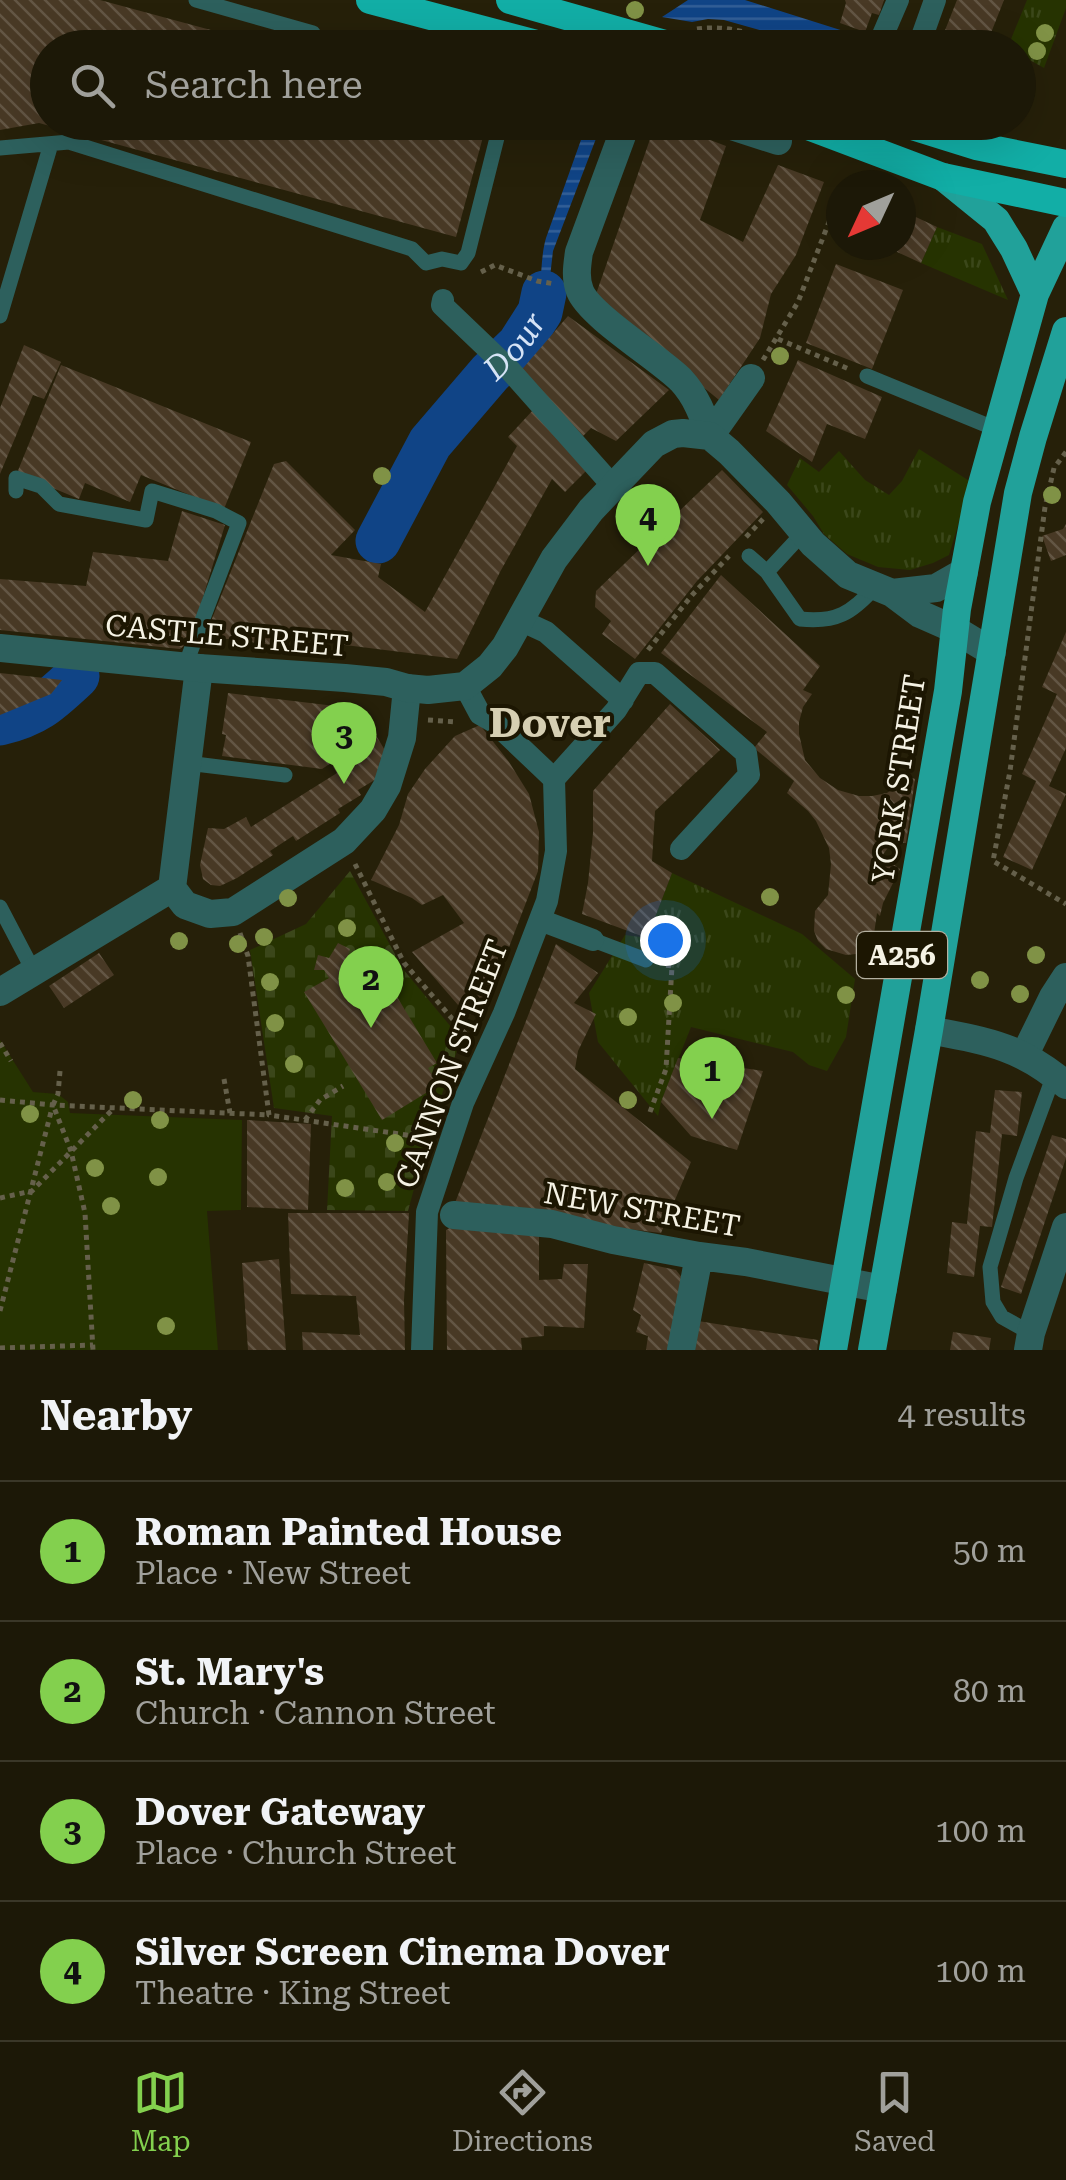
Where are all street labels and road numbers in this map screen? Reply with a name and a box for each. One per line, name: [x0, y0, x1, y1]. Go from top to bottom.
street label: CASTLE STREET: [104, 607, 350, 664]
street label: YORK STREET: [865, 672, 932, 886]
road number: A256: [857, 932, 947, 978]
street label: CANNON STREET: [388, 935, 515, 1193]
street label: NEW STREET: [541, 1175, 743, 1244]

